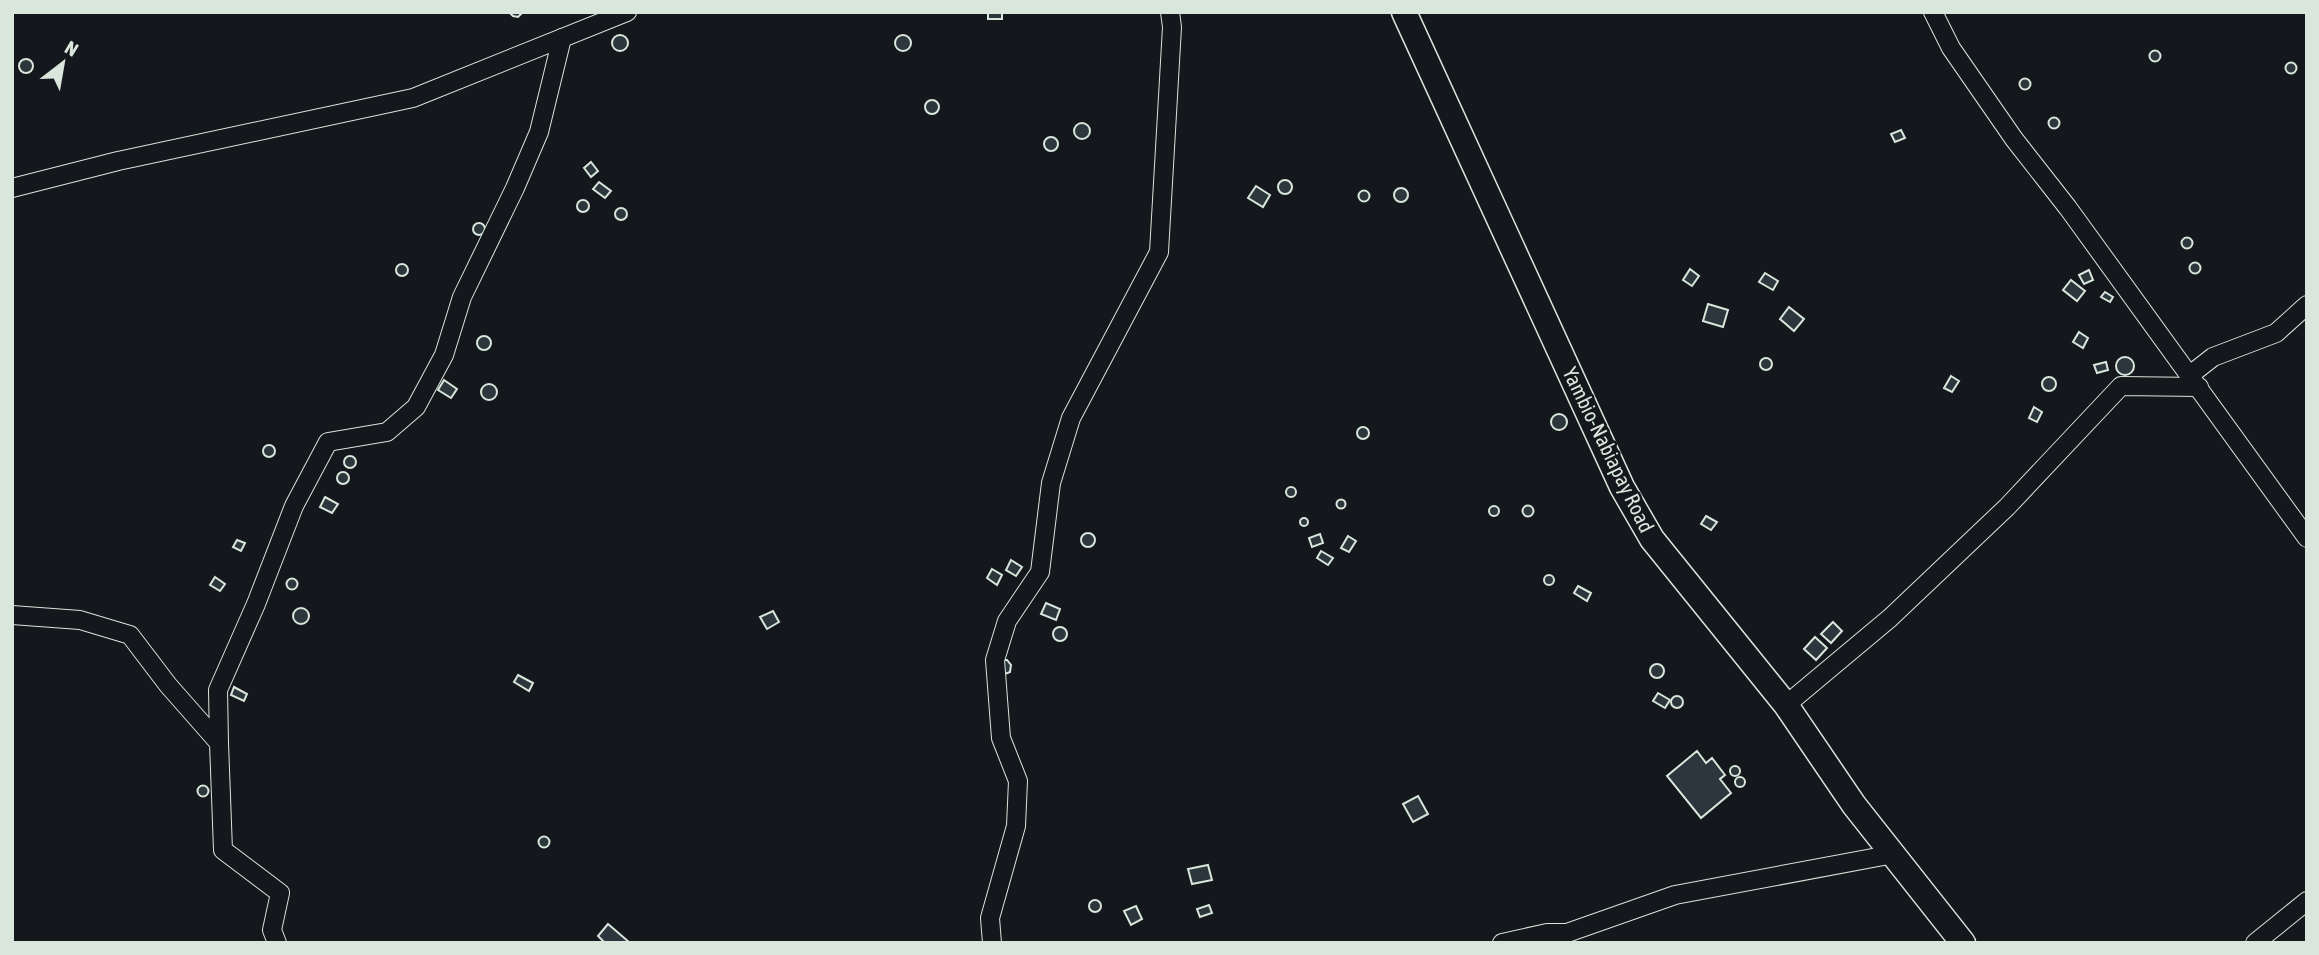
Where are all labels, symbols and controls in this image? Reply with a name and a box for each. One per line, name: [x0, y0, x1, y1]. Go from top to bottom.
north arrow: [28, 28, 98, 98]
text: N: [61, 36, 82, 61]
street label: Yambio-Nabiapay Road: [1558, 363, 1659, 536]

